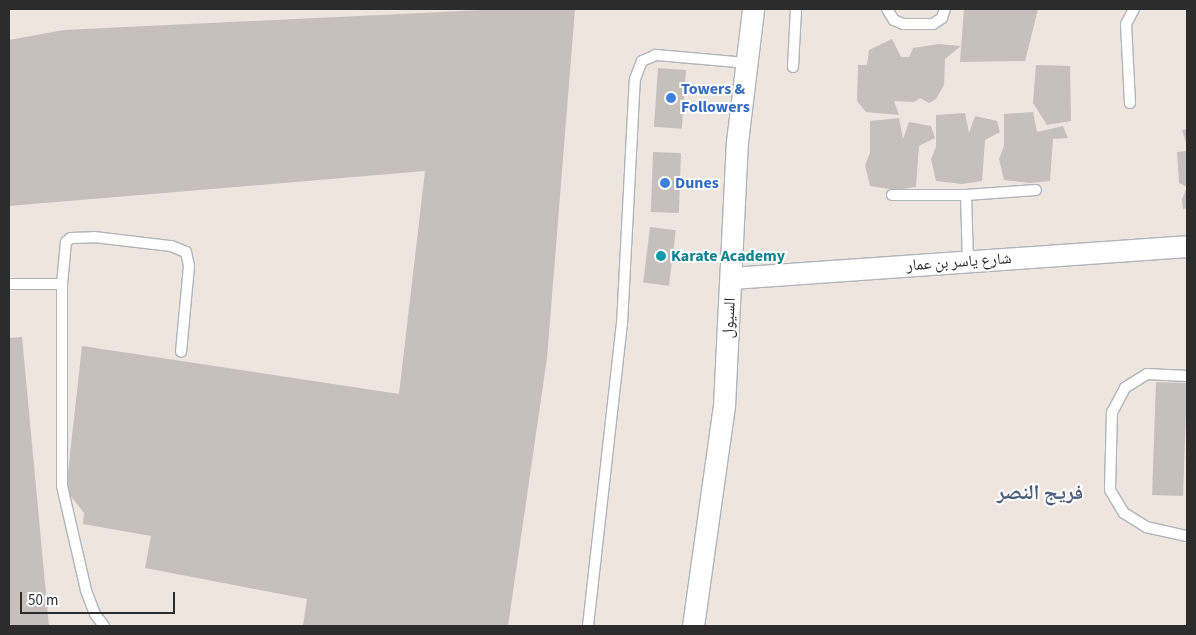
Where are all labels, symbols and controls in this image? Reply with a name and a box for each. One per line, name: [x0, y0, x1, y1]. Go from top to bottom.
place label: Towers & Followers: [681, 79, 750, 117]
marker: Towers & Followers: [665, 92, 677, 104]
place label: Dunes: [675, 173, 719, 193]
marker: Dunes: [659, 177, 671, 189]
place label: Karate Academy: [671, 246, 785, 266]
street label: شارع ياسر بن عمار: [906, 249, 1012, 275]
marker: Karate Academy: [655, 250, 667, 262]
street label: السيول: [718, 297, 740, 339]
district label: فريج النصر: [997, 479, 1083, 505]
scale bar: [22, 582, 178, 614]
text: 50 m: [28, 590, 58, 611]

